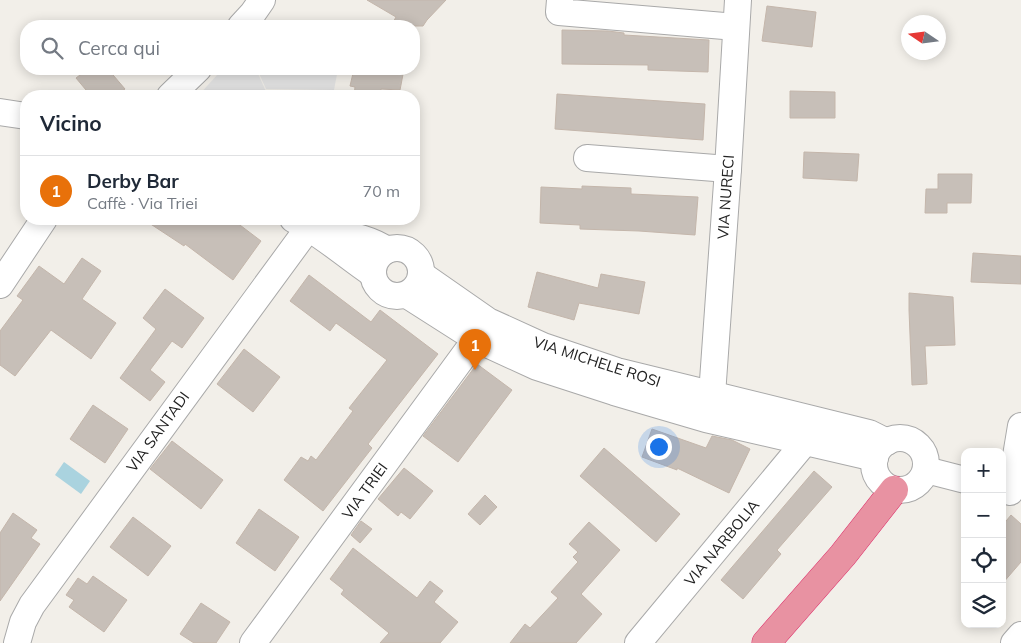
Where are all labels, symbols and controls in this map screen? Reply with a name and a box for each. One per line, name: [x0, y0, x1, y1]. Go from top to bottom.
north arrow: [901, 15, 946, 60]
search box: [20, 20, 420, 75]
icon: search: [38, 34, 66, 62]
text: Cerca qui: [78, 36, 160, 60]
text: Vicino: [40, 110, 102, 136]
street label: VIA NURECI: [713, 154, 738, 240]
text: Derby Bar: [87, 169, 179, 193]
text: 1: [51, 181, 61, 201]
text: 70 m: [363, 181, 400, 201]
text: Caffè · Via Triei: [87, 193, 198, 213]
pin: 1: [459, 329, 491, 370]
street label: VIA MICHELE ROSI: [531, 332, 663, 391]
street label: VIA SANTADI: [122, 388, 193, 476]
your location: [646, 434, 672, 460]
map controls: [961, 448, 1006, 628]
button: +: [961, 448, 1006, 493]
street label: VIA TRIEI: [338, 459, 391, 523]
button: −: [961, 493, 1006, 538]
street label: VIA NARBOLIA: [680, 496, 763, 590]
button: locate: [961, 538, 1006, 583]
button: layers: [961, 583, 1006, 628]

